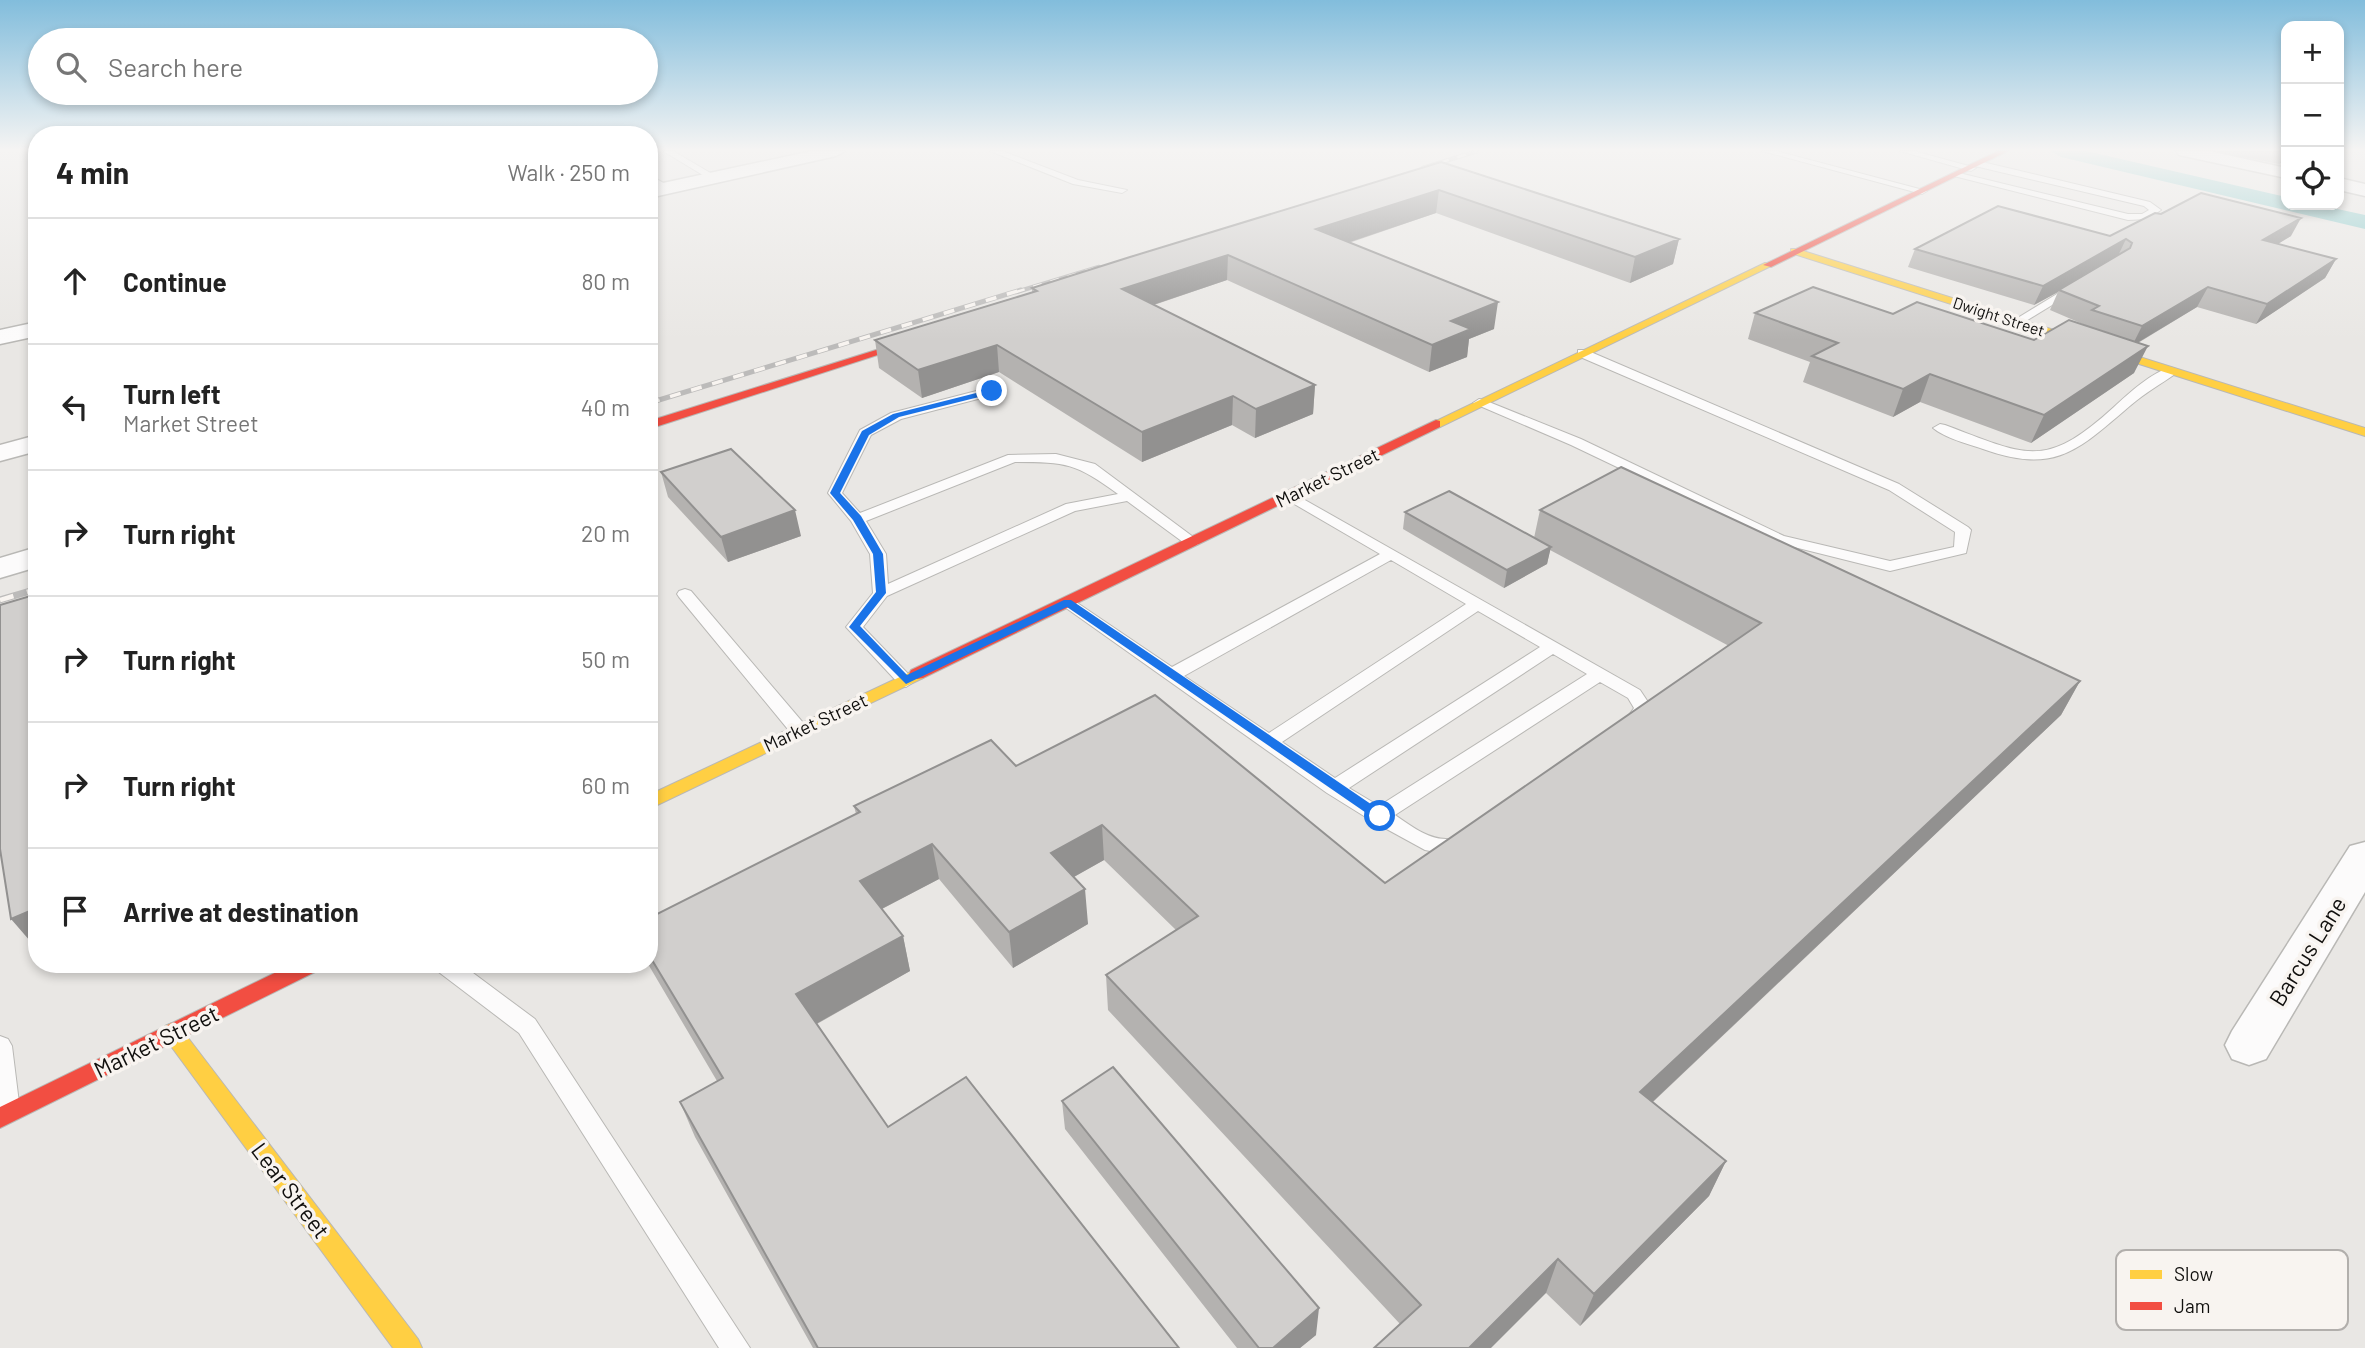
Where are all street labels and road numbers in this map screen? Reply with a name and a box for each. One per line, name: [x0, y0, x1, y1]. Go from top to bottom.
street label: Dwight Street: [1951, 292, 2047, 340]
street label: Market Street: [1272, 442, 1382, 512]
street label: Market Street: [759, 688, 871, 756]
street label: Barcus Lane: [2262, 891, 2352, 1011]
street label: Market Street: [89, 999, 223, 1083]
street label: Lear Street: [246, 1137, 336, 1243]

